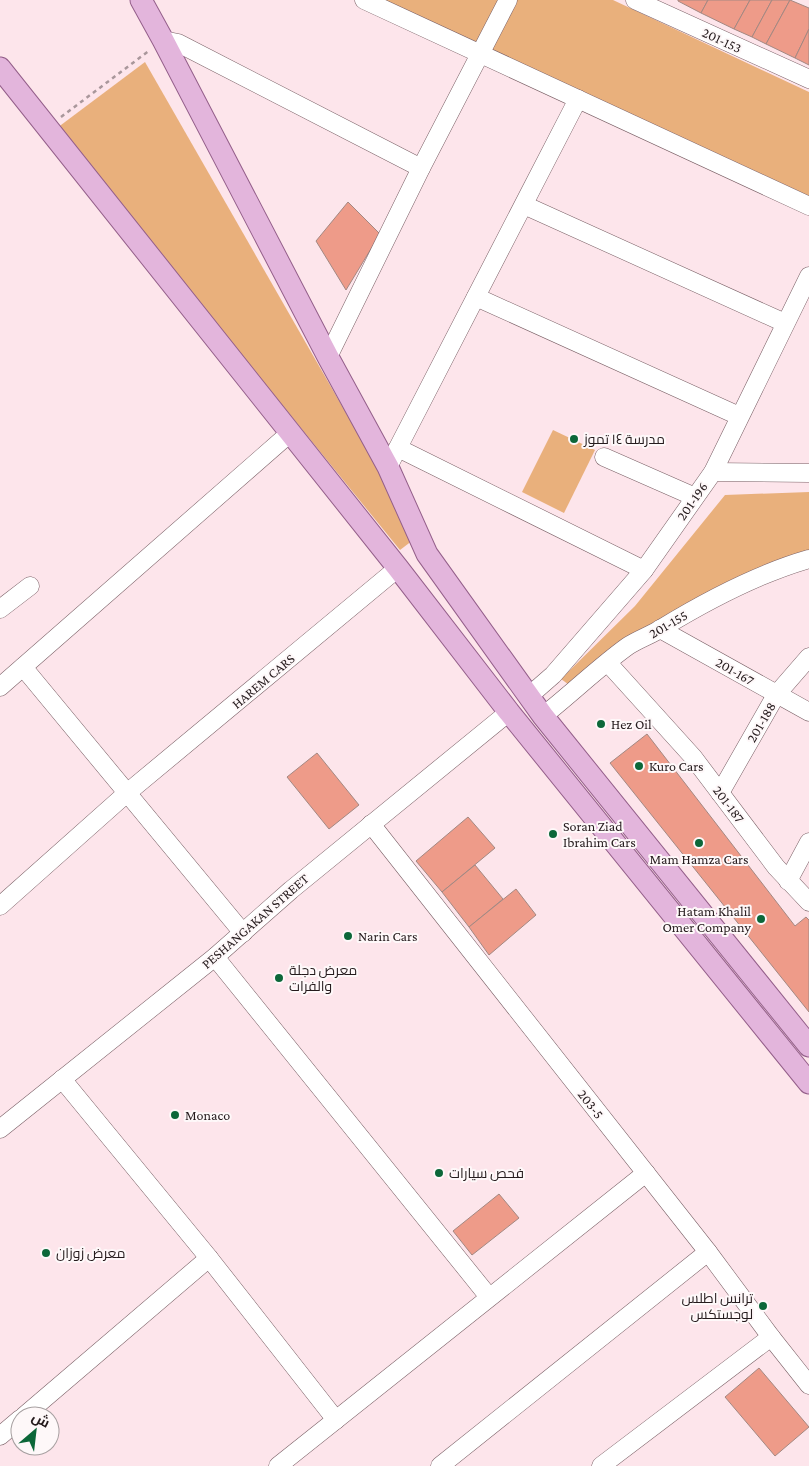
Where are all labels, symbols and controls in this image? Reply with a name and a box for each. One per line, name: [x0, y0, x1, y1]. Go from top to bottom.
street label: 201-153: [700, 24, 744, 56]
place label: مدرسة ١٤ تموز: [583, 431, 665, 447]
marker: مدرسة ١٤ تموز: [568, 433, 580, 445]
street label: 201-196: [673, 479, 711, 523]
street label: 201-155: [646, 607, 690, 641]
street label: HAREM CARS: [228, 650, 298, 712]
street label: 201-167: [713, 654, 758, 689]
street label: 201-188: [743, 699, 779, 745]
place label: Hez Oil: [611, 716, 652, 732]
marker: Hez Oil: [595, 718, 607, 730]
place label: Kuro Cars: [649, 758, 704, 774]
marker: Kuro Cars: [633, 760, 645, 772]
street label: 201-187: [710, 782, 748, 826]
place label: Soran Ziad Ibrahim Cars: [563, 818, 636, 850]
marker: Soran Ziad Ibrahim Cars: [547, 828, 559, 840]
marker: Mam Hamza Cars: [693, 837, 705, 849]
place label: Mam Hamza Cars: [650, 851, 748, 867]
street label: PESHANGAKAN STREET: [198, 870, 312, 972]
place label: Hatam Khalil Omer Company: [662, 903, 752, 935]
marker: Hatam Khalil Omer Company: [755, 913, 767, 925]
place label: Narin Cars: [358, 928, 417, 944]
marker: Narin Cars: [342, 930, 354, 942]
place label: معرض دجلة والفرات: [289, 962, 357, 994]
marker: معرض دجلة والفرات: [273, 972, 285, 984]
street label: 203-5: [575, 1086, 607, 1122]
place label: Monaco: [185, 1107, 230, 1123]
marker: Monaco: [169, 1109, 181, 1121]
place label: فحص سيارات: [449, 1165, 524, 1181]
marker: فحص سيارات: [433, 1167, 445, 1179]
place label: معرض زوزان: [56, 1245, 125, 1261]
marker: معرض زوزان: [40, 1247, 52, 1259]
place label: ترانس اطلس لوجستكس: [682, 1290, 753, 1322]
marker: ترانس اطلس لوجستكس: [757, 1300, 769, 1312]
north arrow: [10, 1406, 60, 1456]
text: ش: [29, 1408, 53, 1432]

